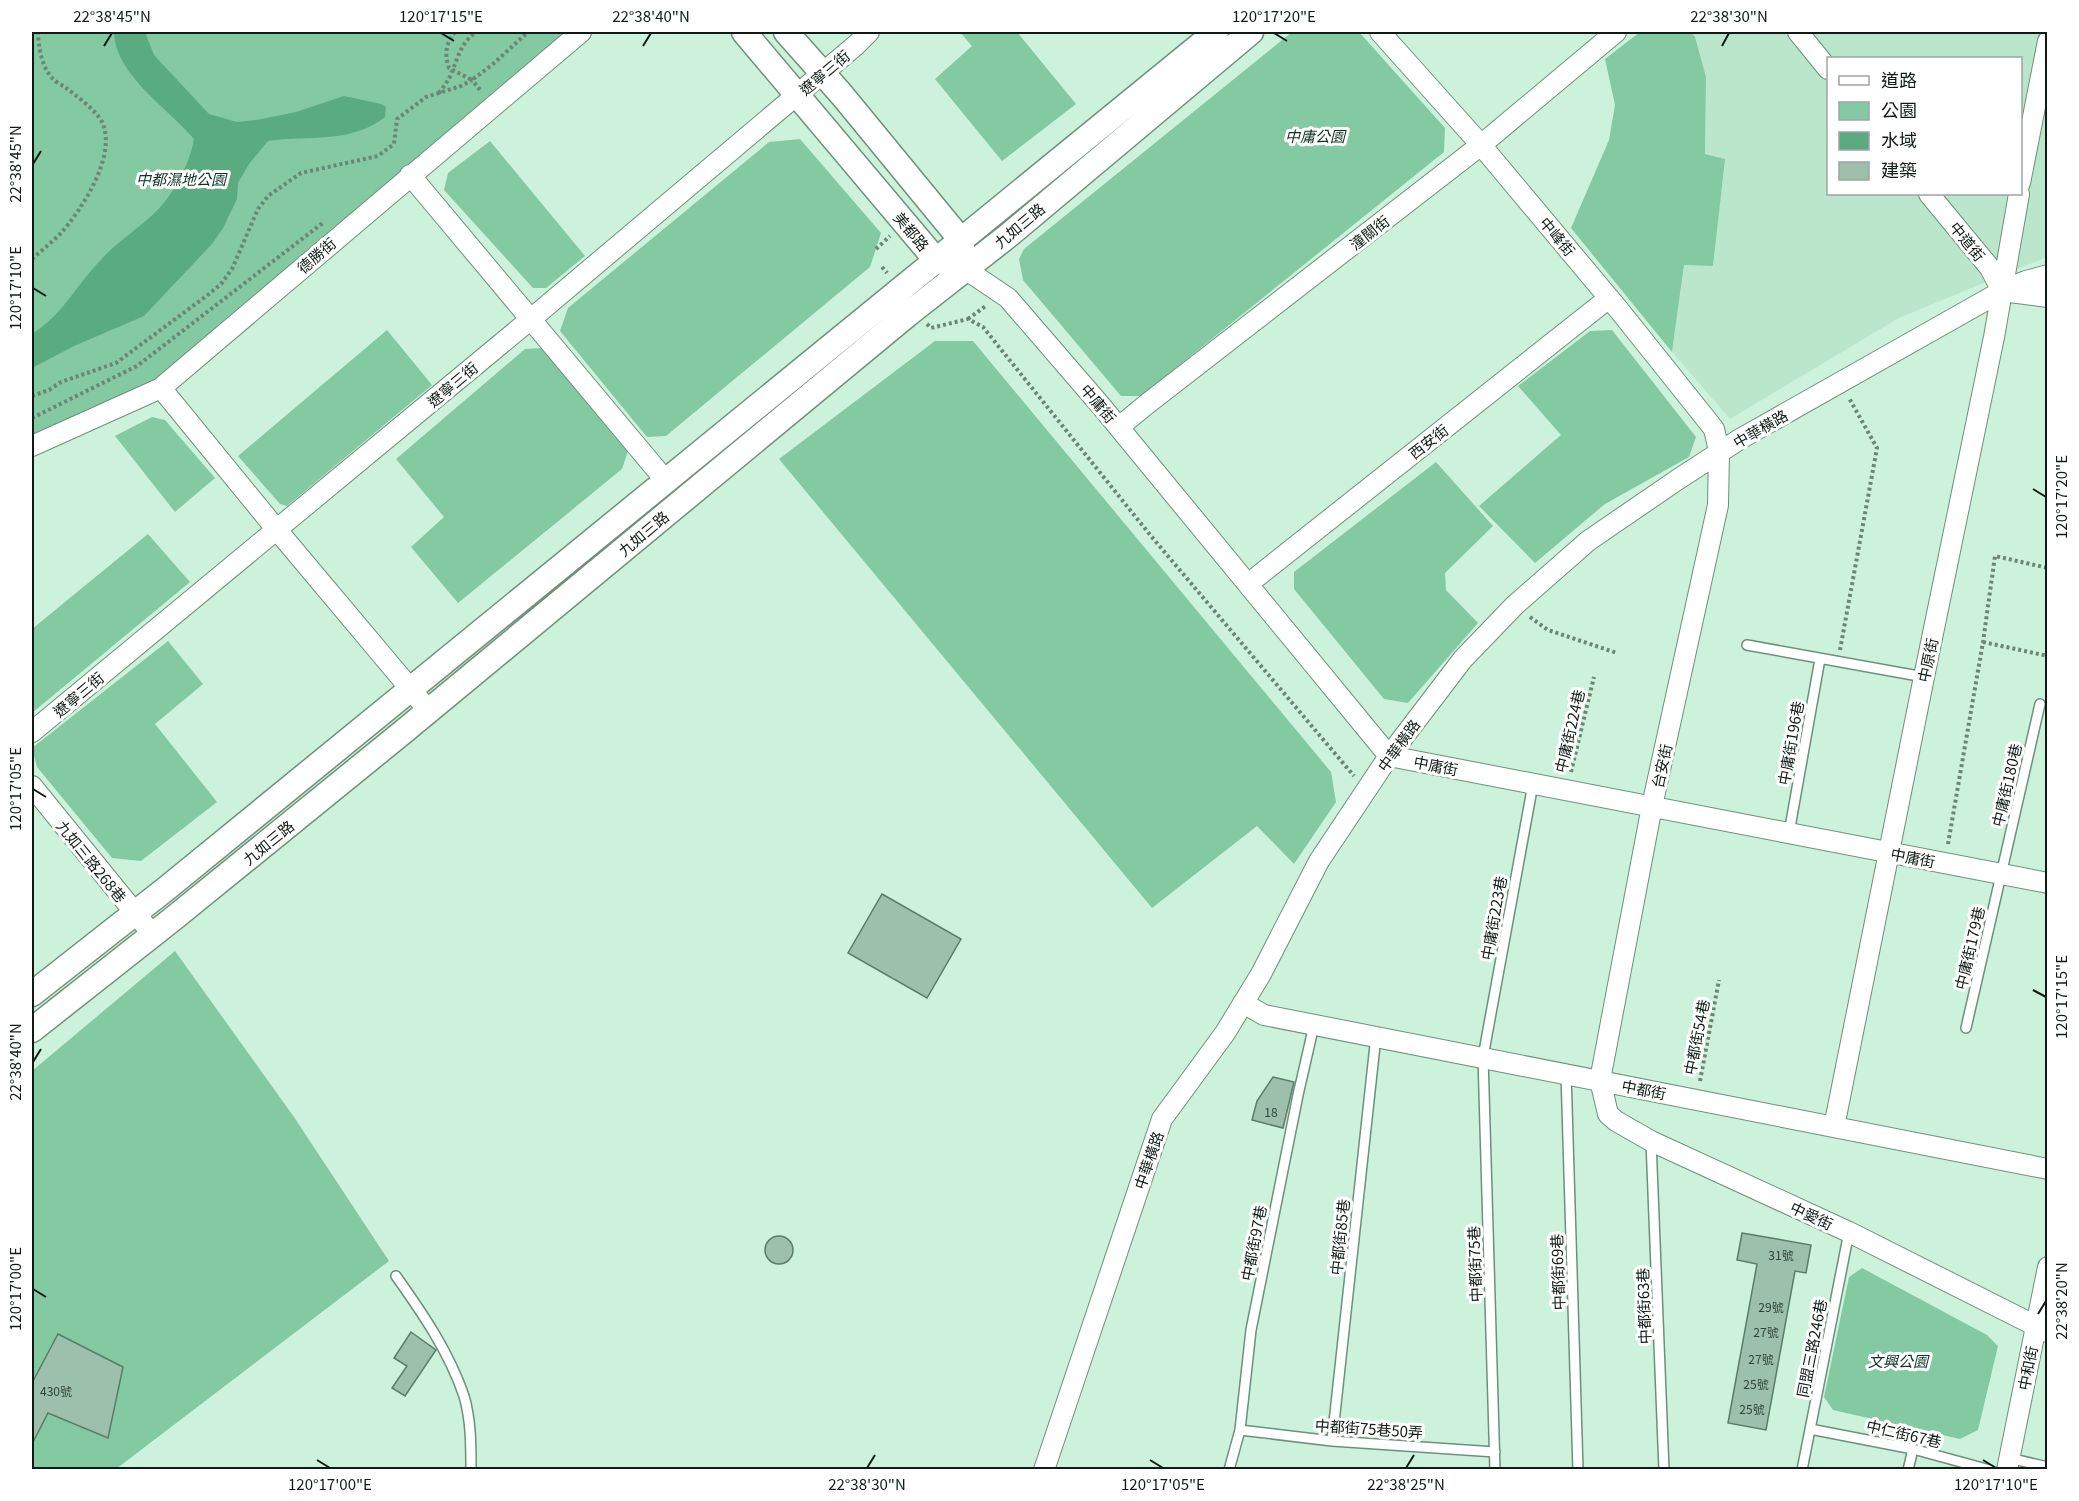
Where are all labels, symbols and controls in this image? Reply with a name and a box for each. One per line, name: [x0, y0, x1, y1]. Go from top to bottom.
text: 22°38'45"N: [73, 5, 151, 26]
text: 120°17'15"E: [399, 5, 483, 26]
text: 22°38'40"N: [612, 5, 690, 26]
text: 120°17'20"E: [1232, 5, 1316, 26]
text: 22°38'30"N: [1690, 5, 1768, 26]
street label: 遼寧三街: [794, 45, 854, 99]
legend: [1827, 57, 2022, 195]
text: 道路: [1881, 66, 1917, 92]
text: 公園: [1881, 96, 1917, 122]
text: 22°38'45"N: [4, 125, 25, 203]
park label: 中庸公園: [1285, 125, 1347, 146]
text: 水域: [1881, 126, 1917, 152]
text: 建築: [1881, 156, 1917, 182]
park label: 中都濕地公園: [136, 168, 228, 189]
street label: 九如三路: [989, 198, 1049, 252]
street label: 美都路: [889, 207, 935, 255]
street label: 潼關街: [1345, 210, 1393, 254]
street label: 中峰街: [1535, 212, 1581, 260]
street label: 中道街: [1946, 217, 1990, 265]
street label: 德勝街: [292, 232, 340, 278]
text: 120°17'10"E: [4, 246, 25, 330]
street label: 遼寧三街: [422, 357, 482, 411]
street label: 中庸街: [1076, 379, 1122, 427]
street label: 中華橫路: [1729, 404, 1791, 452]
street label: 西安街: [1404, 419, 1452, 463]
text: 120°17'20"E: [2050, 455, 2071, 539]
street label: 九如三路: [613, 506, 673, 560]
street label: 中原街: [1912, 636, 1942, 684]
street label: 遼寧三街: [48, 667, 108, 721]
street label: 中庸街224巷: [1549, 687, 1589, 775]
street label: 中庸街196巷: [1772, 699, 1808, 787]
street label: 中華橫路: [1372, 715, 1424, 775]
street label: 中庸街180巷: [1986, 741, 2026, 829]
street label: 台安街: [1646, 742, 1676, 790]
text: 120°17'05"E: [4, 747, 25, 831]
street label: 中庸街: [1412, 750, 1460, 780]
street label: 九如三路: [238, 815, 298, 869]
street label: 九如三路268巷: [52, 816, 132, 906]
street label: 中庸街: [1889, 842, 1937, 872]
street label: 中庸街223巷: [1475, 874, 1511, 962]
street label: 中庸街179巷: [1949, 904, 1989, 992]
text: 120°17'15"E: [2050, 955, 2071, 1039]
street label: 中都街54巷: [1678, 997, 1714, 1077]
text: 22°38'40"N: [4, 1023, 25, 1101]
street label: 中都街: [1620, 1074, 1668, 1104]
house number: 18: [1264, 1103, 1278, 1120]
street label: 中華橫路: [1128, 1128, 1168, 1192]
street label: 中愛街: [1787, 1196, 1837, 1234]
street label: 中都街85巷: [1325, 1198, 1353, 1276]
street label: 中都街97巷: [1235, 1203, 1271, 1283]
street label: 中都街75巷: [1462, 1225, 1486, 1303]
street label: 中都街69巷: [1545, 1233, 1569, 1311]
house number: 31號: [1768, 1246, 1794, 1263]
text: 120°17'00"E: [4, 1247, 25, 1331]
text: 22°38'20"N: [2050, 1262, 2071, 1340]
street label: 中都街63巷: [1631, 1267, 1655, 1345]
street label: 同盟三路246巷: [1791, 1297, 1831, 1399]
house number: 29號: [1758, 1298, 1784, 1315]
house number: 27號: [1753, 1323, 1779, 1340]
street label: 中和街: [2012, 1344, 2042, 1392]
house number: 27號: [1748, 1350, 1774, 1367]
park label: 文興公園: [1868, 1350, 1930, 1371]
house number: 25號: [1743, 1375, 1769, 1392]
house number: 430號: [40, 1382, 72, 1399]
house number: 25號: [1739, 1400, 1765, 1417]
street label: 中都街75巷50弄: [1314, 1414, 1424, 1442]
street label: 中仁街67巷: [1864, 1414, 1944, 1452]
text: 120°17'00"E: [288, 1473, 372, 1494]
text: 22°38'30"N: [828, 1473, 906, 1494]
text: 120°17'05"E: [1121, 1473, 1205, 1494]
text: 22°38'25"N: [1367, 1473, 1445, 1494]
text: 120°17'10"E: [1954, 1473, 2038, 1494]

